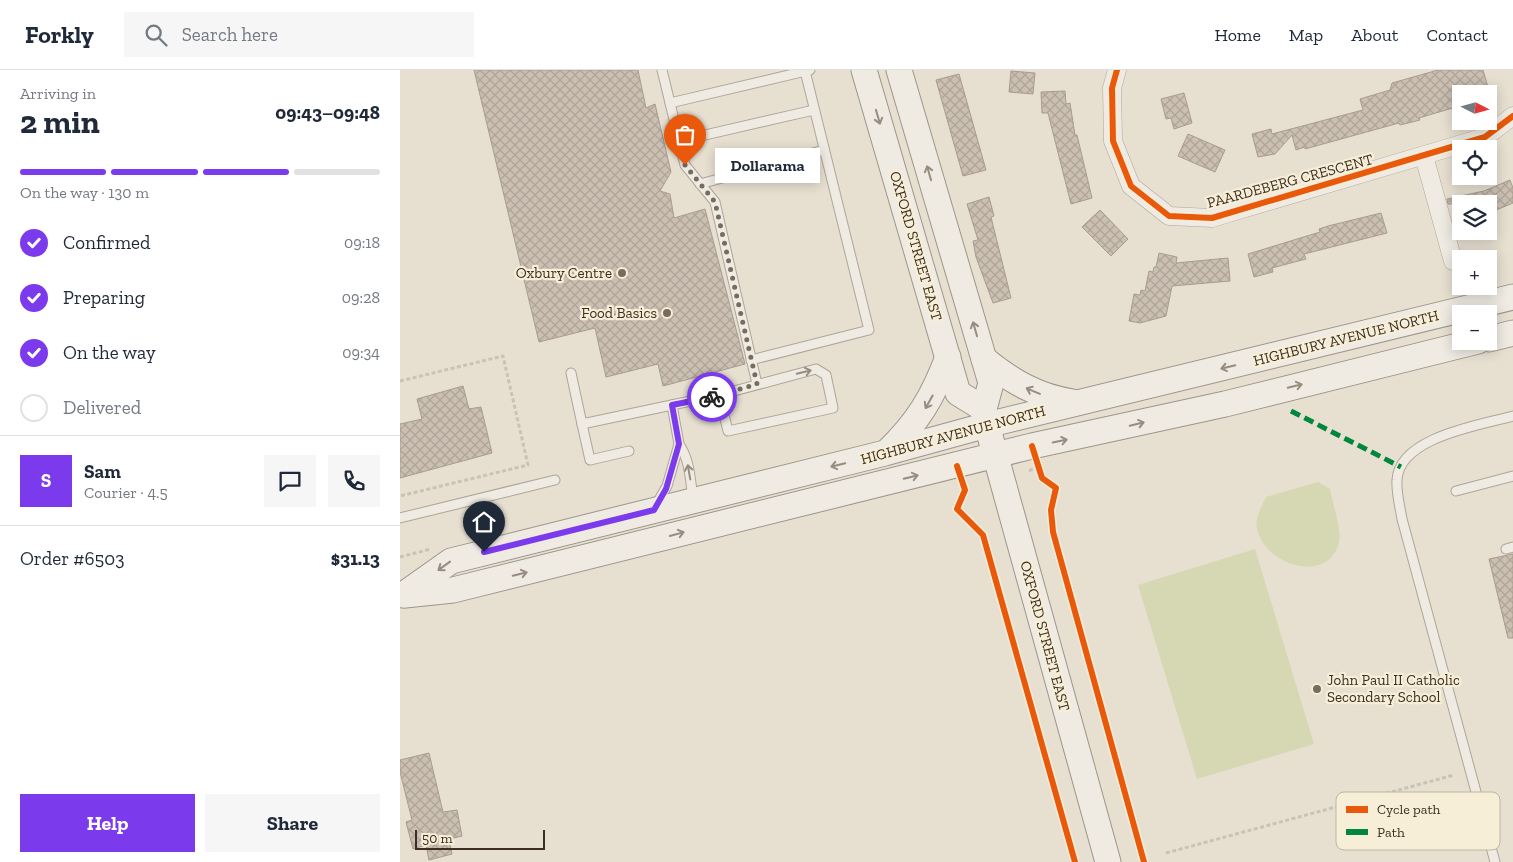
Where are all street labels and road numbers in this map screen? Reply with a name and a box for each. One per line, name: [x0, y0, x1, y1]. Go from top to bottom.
street label: PAARDEBERG CRESCENT: [1205, 150, 1375, 212]
street label: OXFORD STREET EAST: [886, 169, 946, 323]
street label: HIGHBURY AVENUE NORTH: [1251, 306, 1441, 370]
street label: HIGHBURY AVENUE NORTH: [859, 402, 1047, 468]
street label: OXFORD STREET EAST: [1016, 559, 1074, 713]

